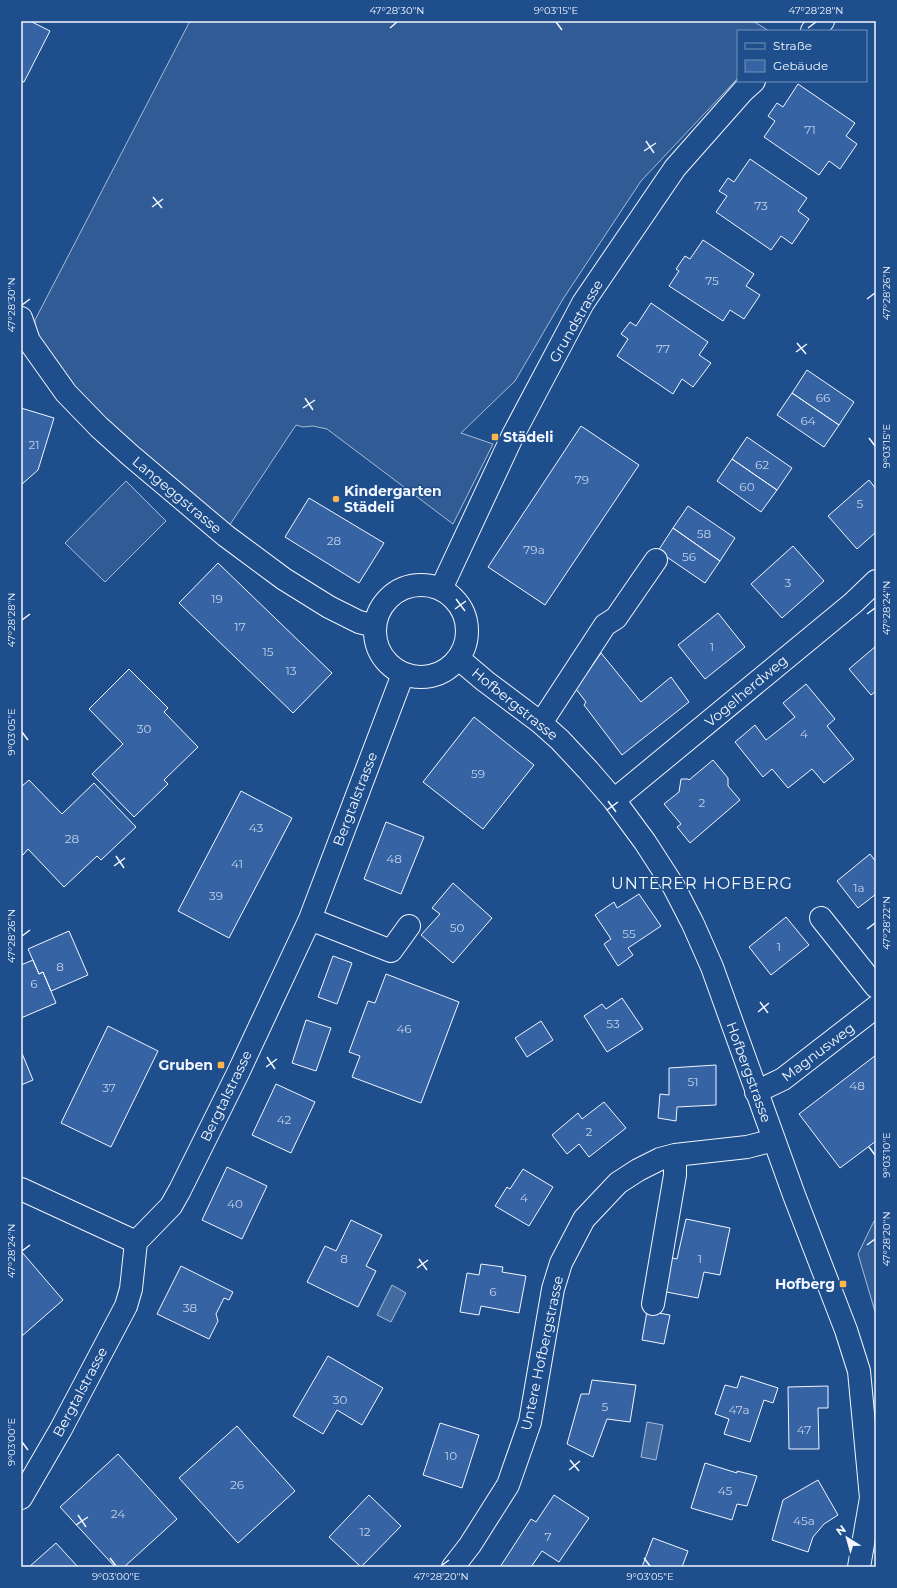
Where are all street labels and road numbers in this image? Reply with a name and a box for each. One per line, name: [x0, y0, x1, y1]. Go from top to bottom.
street label: Grundstrasse: [545, 276, 607, 366]
street label: Langeggstrasse: [129, 452, 225, 538]
street label: Vogelherdweg: [701, 651, 791, 731]
street label: Hofbergstrasse: [468, 664, 562, 744]
street label: Bergtalstrasse: [329, 749, 381, 849]
street label: Hofbergstrasse: [722, 1019, 776, 1125]
street label: Magnusweg: [778, 1019, 858, 1085]
street label: Bergtalstrasse: [196, 1047, 256, 1145]
street label: Untere Hofbergstrasse: [517, 1274, 567, 1432]
street label: Bergtalstrasse: [49, 1344, 111, 1440]

